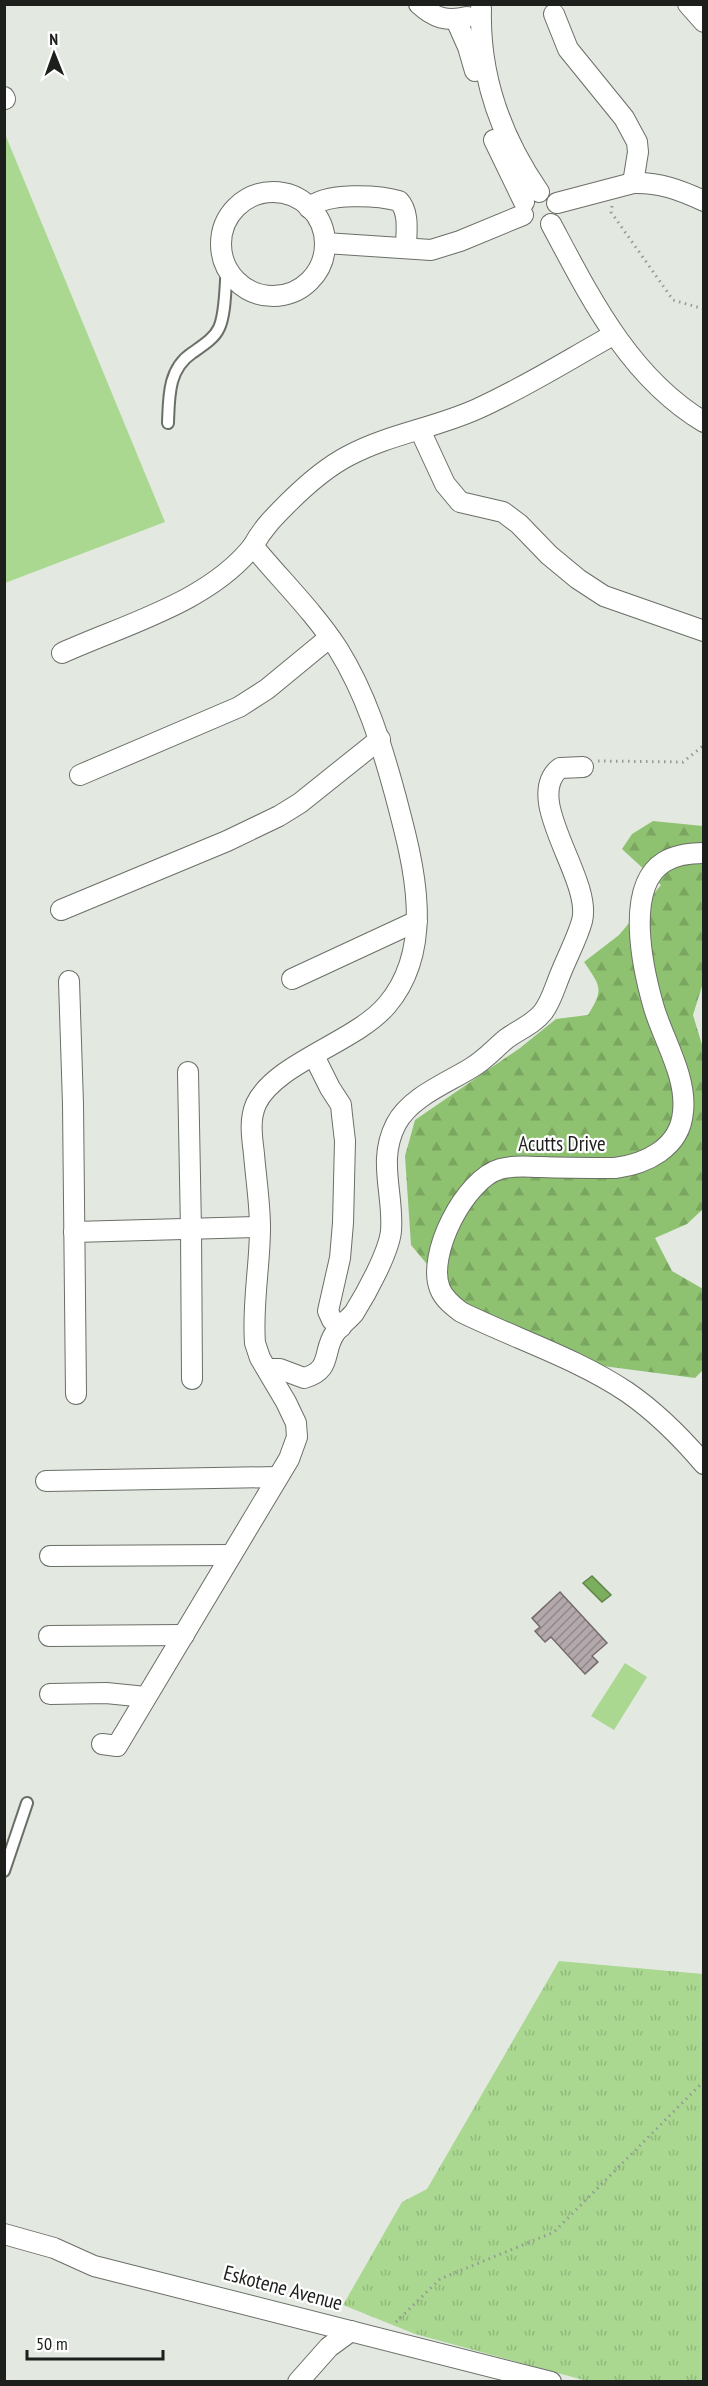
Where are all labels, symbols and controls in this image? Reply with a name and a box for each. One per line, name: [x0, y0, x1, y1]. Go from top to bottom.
north arrow: [24, 24, 84, 84]
text: N: [49, 29, 58, 49]
street label: Acutts Drive: [518, 1130, 606, 1157]
street label: Eskotene Avenue: [221, 2259, 346, 2316]
scale bar: [27, 2323, 164, 2361]
text: 50 m: [36, 2332, 68, 2355]

